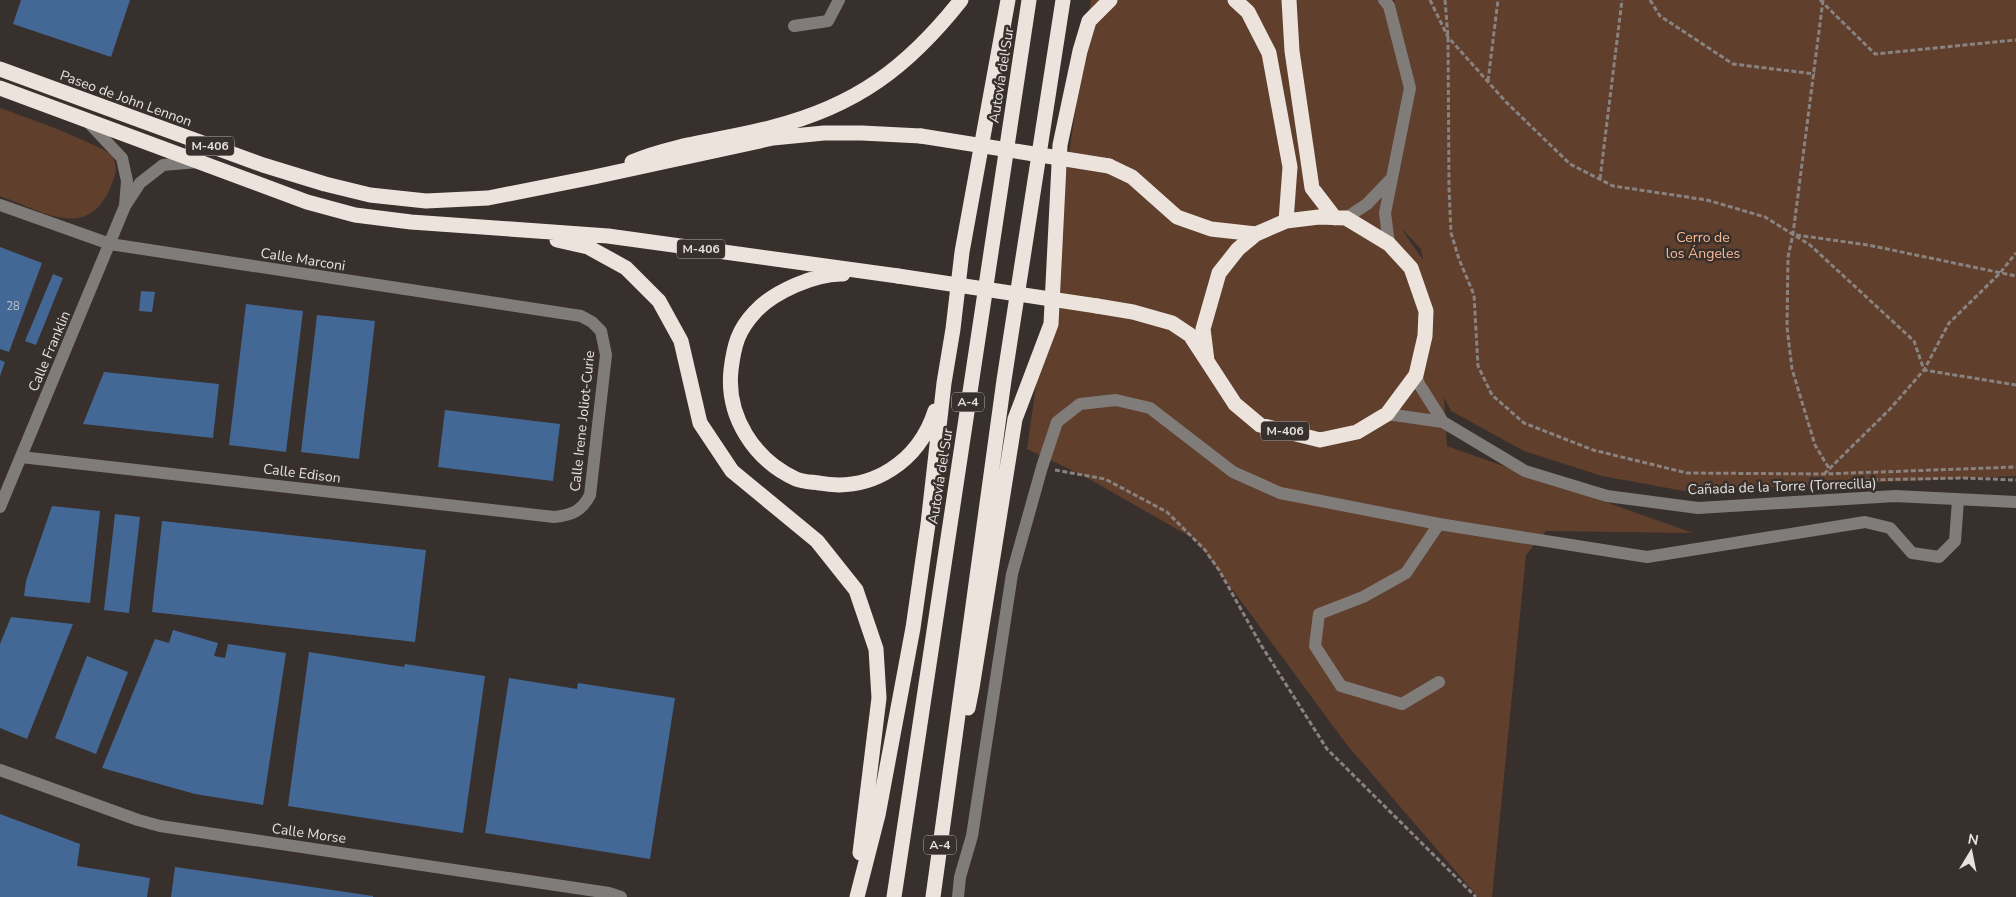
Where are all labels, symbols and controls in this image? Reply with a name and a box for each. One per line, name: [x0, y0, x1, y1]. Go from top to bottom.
street label: Autovía del Sur: [985, 26, 1018, 124]
street label: Paseo de John Lennon: [57, 66, 194, 131]
road number: M-406: [186, 136, 234, 156]
park label: Cerro de los Ángeles: [1666, 228, 1740, 263]
road number: M-406: [677, 240, 725, 258]
street label: Calle Marconi: [259, 243, 347, 276]
house number: 28: [6, 299, 20, 314]
street label: Calle Franklin: [24, 308, 75, 395]
street label: Calle Irene Joliot-Curie: [566, 350, 599, 493]
road number: A-4: [952, 392, 984, 412]
road number: M-406: [1261, 422, 1309, 441]
street label: Autovía del Sur: [924, 427, 957, 525]
street label: Calle Edison: [262, 459, 342, 488]
street label: Cañada de la Torre (Torrecilla): [1687, 474, 1877, 499]
street label: Calle Morse: [271, 819, 347, 848]
north arrow: [1946, 827, 1996, 877]
text: N: [1966, 829, 1980, 850]
road number: A-4: [924, 836, 956, 854]

